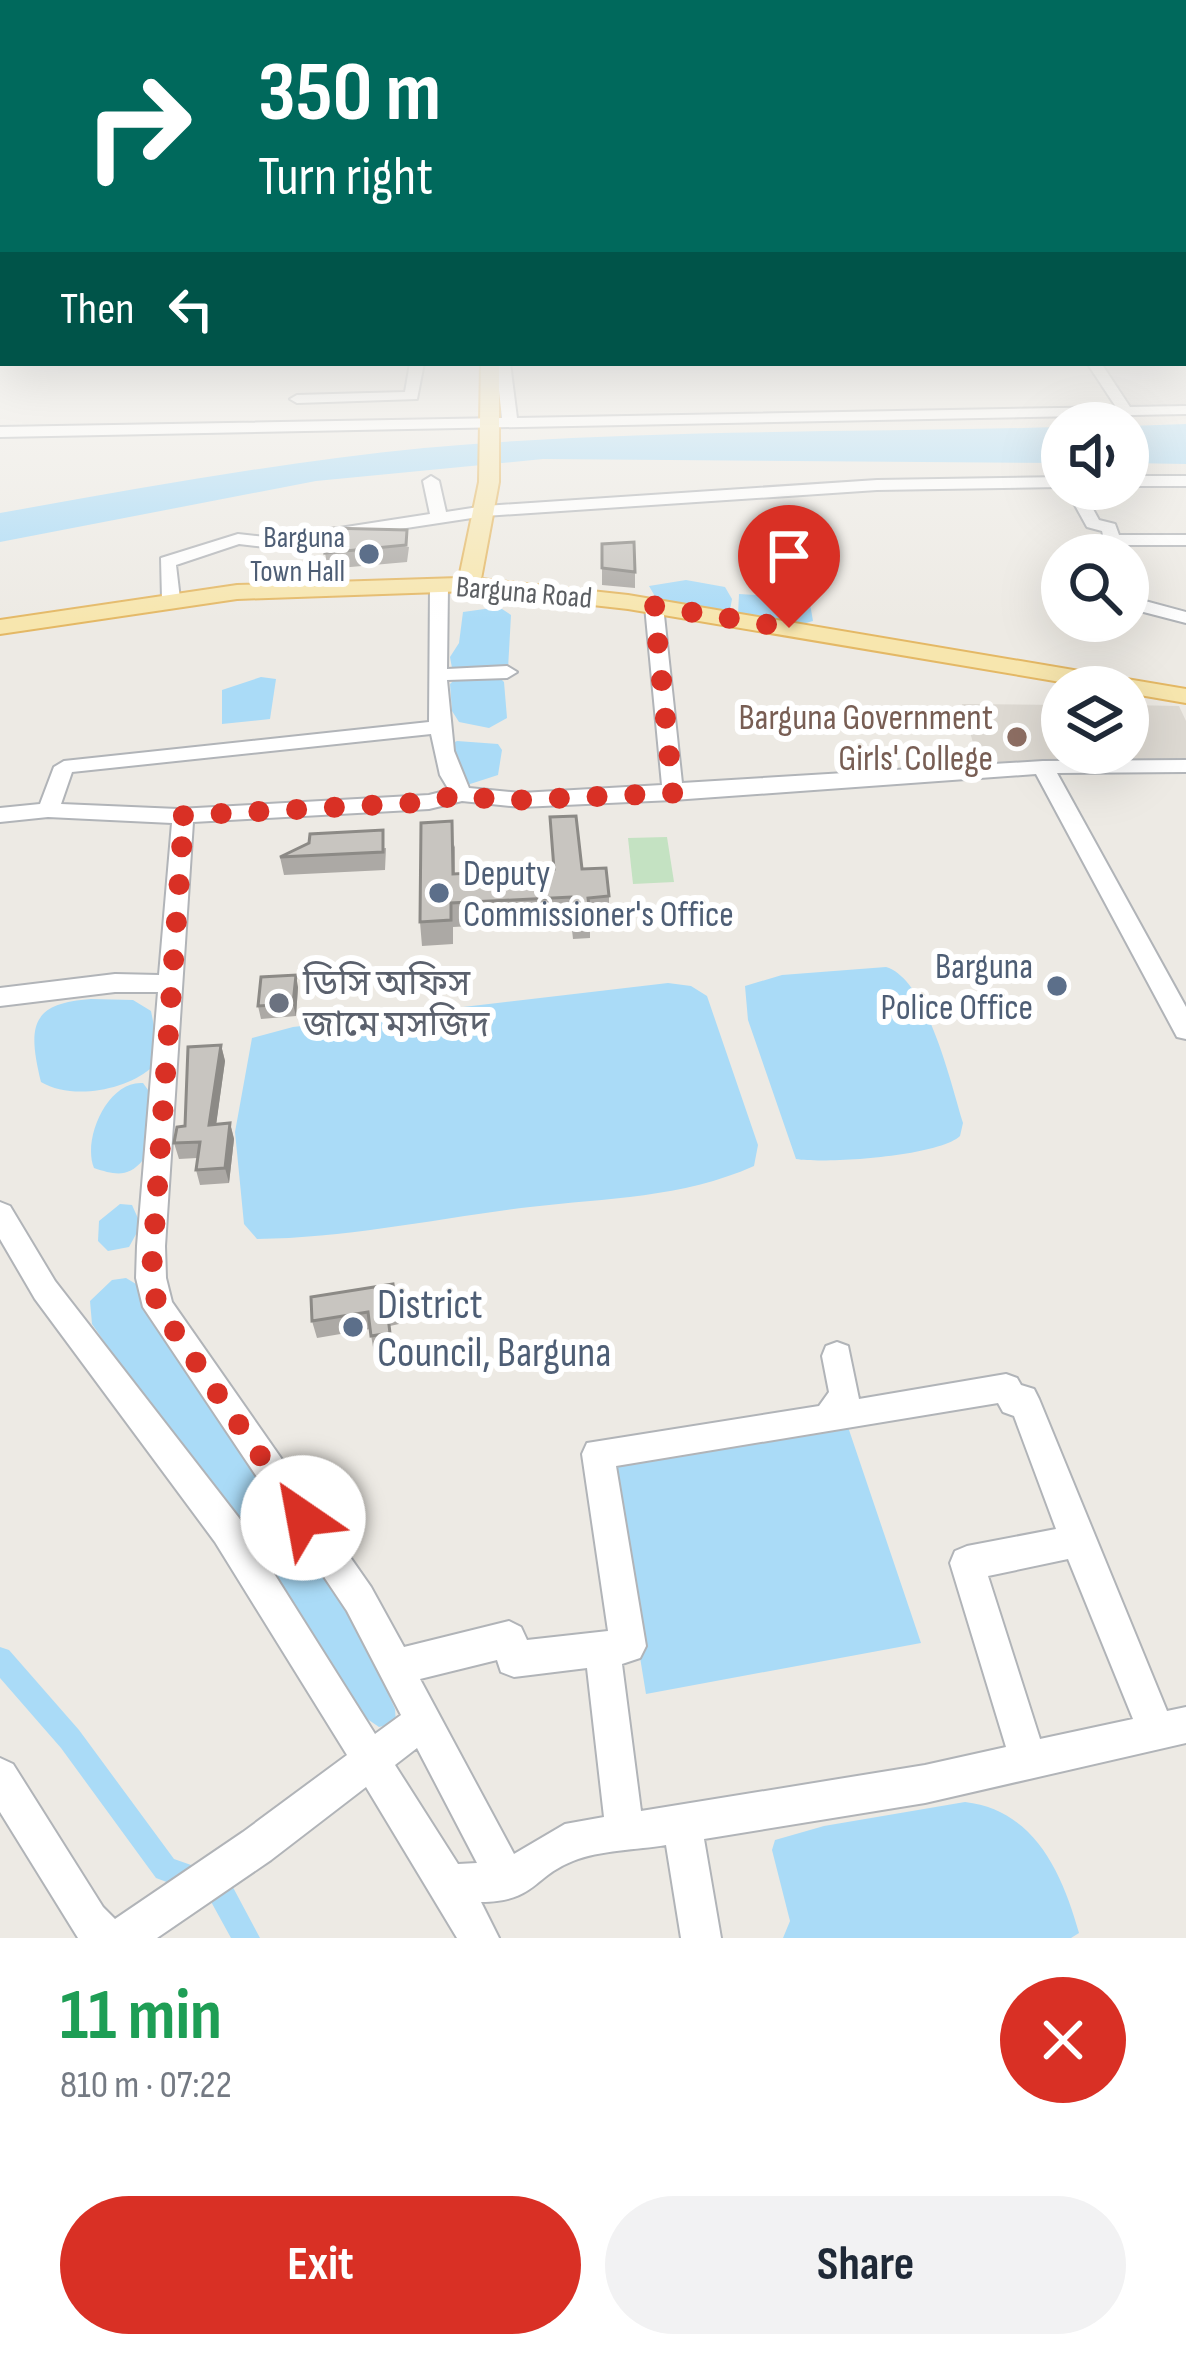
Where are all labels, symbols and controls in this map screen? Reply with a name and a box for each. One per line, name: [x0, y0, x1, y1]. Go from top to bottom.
text: 350 m: [258, 43, 441, 144]
icon: right: [60, 48, 216, 204]
text: Turn right: [258, 145, 433, 210]
icon: left: [158, 276, 224, 342]
text: Then: [60, 282, 134, 337]
map controls: [1041, 402, 1149, 774]
button: sound: [1041, 402, 1149, 510]
pin: [738, 505, 840, 628]
place label: Barguna Town Hall: [250, 520, 345, 590]
icon: arrive: [756, 523, 822, 589]
button: search: [1041, 534, 1149, 642]
marker: Barguna Town Hall: [356, 541, 382, 567]
street label: Barguna Road: [454, 569, 593, 617]
button: layers: [1041, 666, 1149, 774]
place label: Barguna Government Girls' College: [738, 697, 993, 781]
marker: Barguna Government Girls' College: [1004, 724, 1030, 750]
place label: Deputy Commissioner's Office: [463, 853, 734, 937]
marker: Deputy Commissioner's Office: [426, 880, 452, 906]
place label: Barguna Police Office: [880, 946, 1033, 1030]
place label: ডিসি অফিস জামে মসজিদ: [302, 961, 490, 1047]
marker: Barguna Police Office: [1044, 973, 1070, 999]
marker: ডিসি অফিস জামে মসজিদ: [266, 990, 292, 1016]
place label: District Council, Barguna: [377, 1280, 611, 1379]
marker: District Council, Barguna: [340, 1314, 366, 1340]
position arrow: [240, 1455, 366, 1581]
text: 11 min: [60, 1973, 222, 2060]
button: close: [1000, 1977, 1126, 2103]
text: 810 m · 07:22: [60, 2062, 232, 2109]
button: Exit: [60, 2196, 581, 2334]
button: Share: [605, 2196, 1126, 2334]

